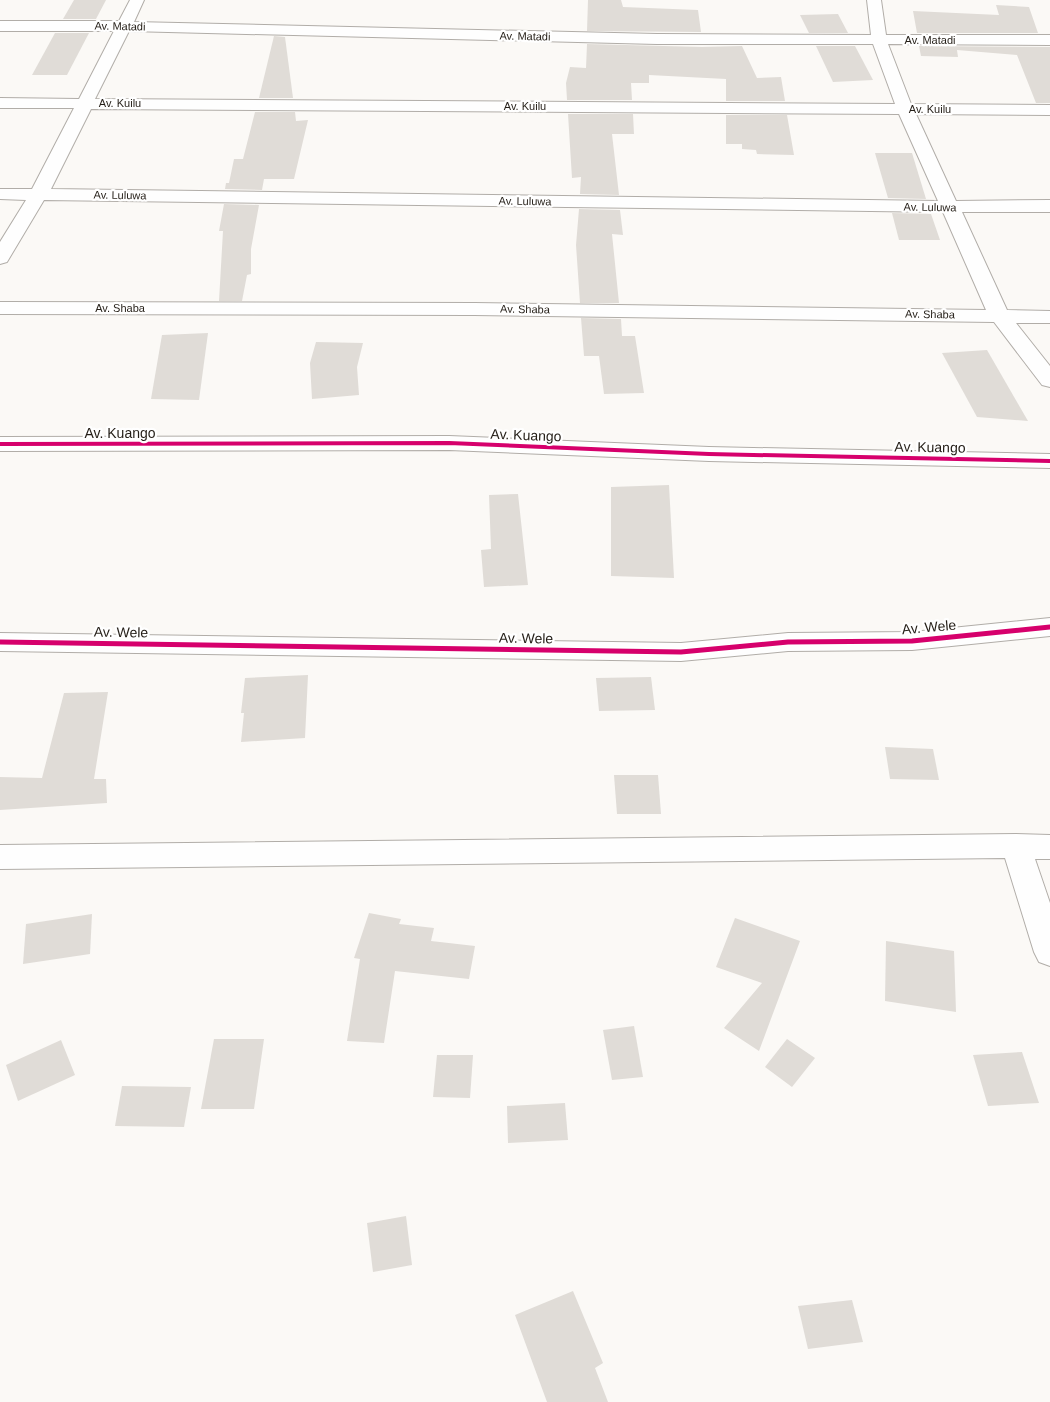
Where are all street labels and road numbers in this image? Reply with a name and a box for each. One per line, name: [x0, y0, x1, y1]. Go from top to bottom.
street label: Av. Matadi: [94, 20, 146, 32]
street label: Av. Matadi: [499, 30, 551, 42]
street label: Av. Matadi: [905, 34, 955, 46]
street label: Av. Kuilu: [99, 97, 141, 109]
street label: Av. Kuilu: [504, 100, 546, 112]
street label: Av. Kuilu: [909, 103, 951, 115]
street label: Av. Luluwa: [94, 189, 147, 201]
street label: Av. Luluwa: [499, 195, 552, 207]
street label: Av. Luluwa: [904, 201, 957, 213]
street label: Av. Shaba: [95, 302, 146, 314]
street label: Av. Shaba: [500, 303, 551, 315]
street label: Av. Shaba: [905, 308, 956, 320]
street label: Av. Kuango: [84, 425, 156, 441]
street label: Av. Kuango: [490, 426, 562, 444]
street label: Av. Kuango: [894, 438, 966, 456]
street label: Av. Wele: [901, 617, 957, 637]
street label: Av. Wele: [94, 624, 149, 640]
street label: Av. Wele: [499, 630, 554, 646]

